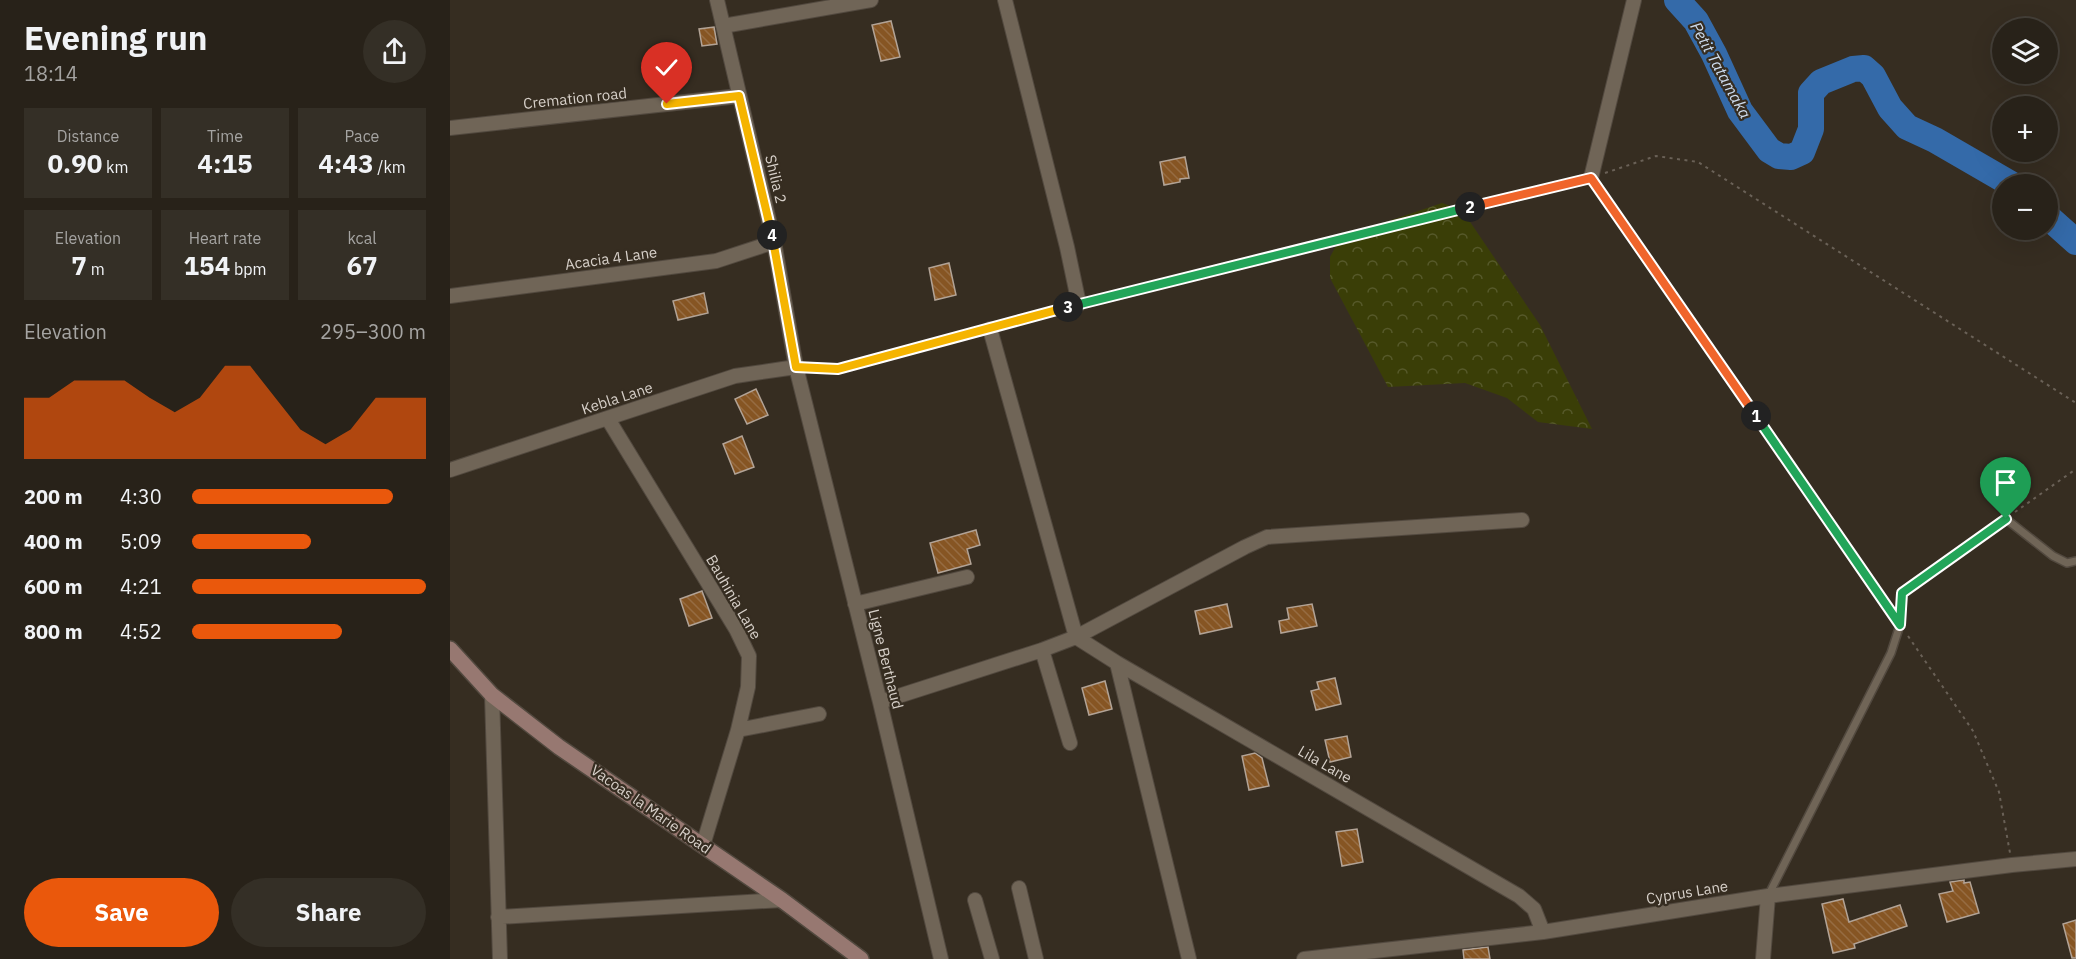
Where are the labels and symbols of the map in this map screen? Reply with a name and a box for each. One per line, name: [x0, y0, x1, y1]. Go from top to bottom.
water label: Petit Tatamaka: [1686, 18, 1756, 122]
pin: [641, 42, 692, 104]
street label: Cremation road: [522, 83, 628, 113]
street label: Shilia 2: [761, 153, 791, 205]
pin: 2: [1455, 192, 1485, 222]
pin: 4: [757, 220, 787, 250]
street label: Acacia 4 Lane: [564, 242, 658, 274]
pin: 3: [1053, 292, 1083, 322]
street label: Kebla Lane: [579, 378, 655, 418]
pin: 1: [1741, 401, 1771, 431]
pin: [1980, 457, 2031, 519]
street label: Bauhinia Lane: [702, 551, 766, 643]
street label: Ligne Berthaud: [864, 607, 908, 711]
street label: Lila Lane: [1295, 741, 1355, 787]
street label: Vacoas la Marie Road: [587, 760, 715, 858]
street label: Cyprus Lane: [1645, 876, 1729, 908]

